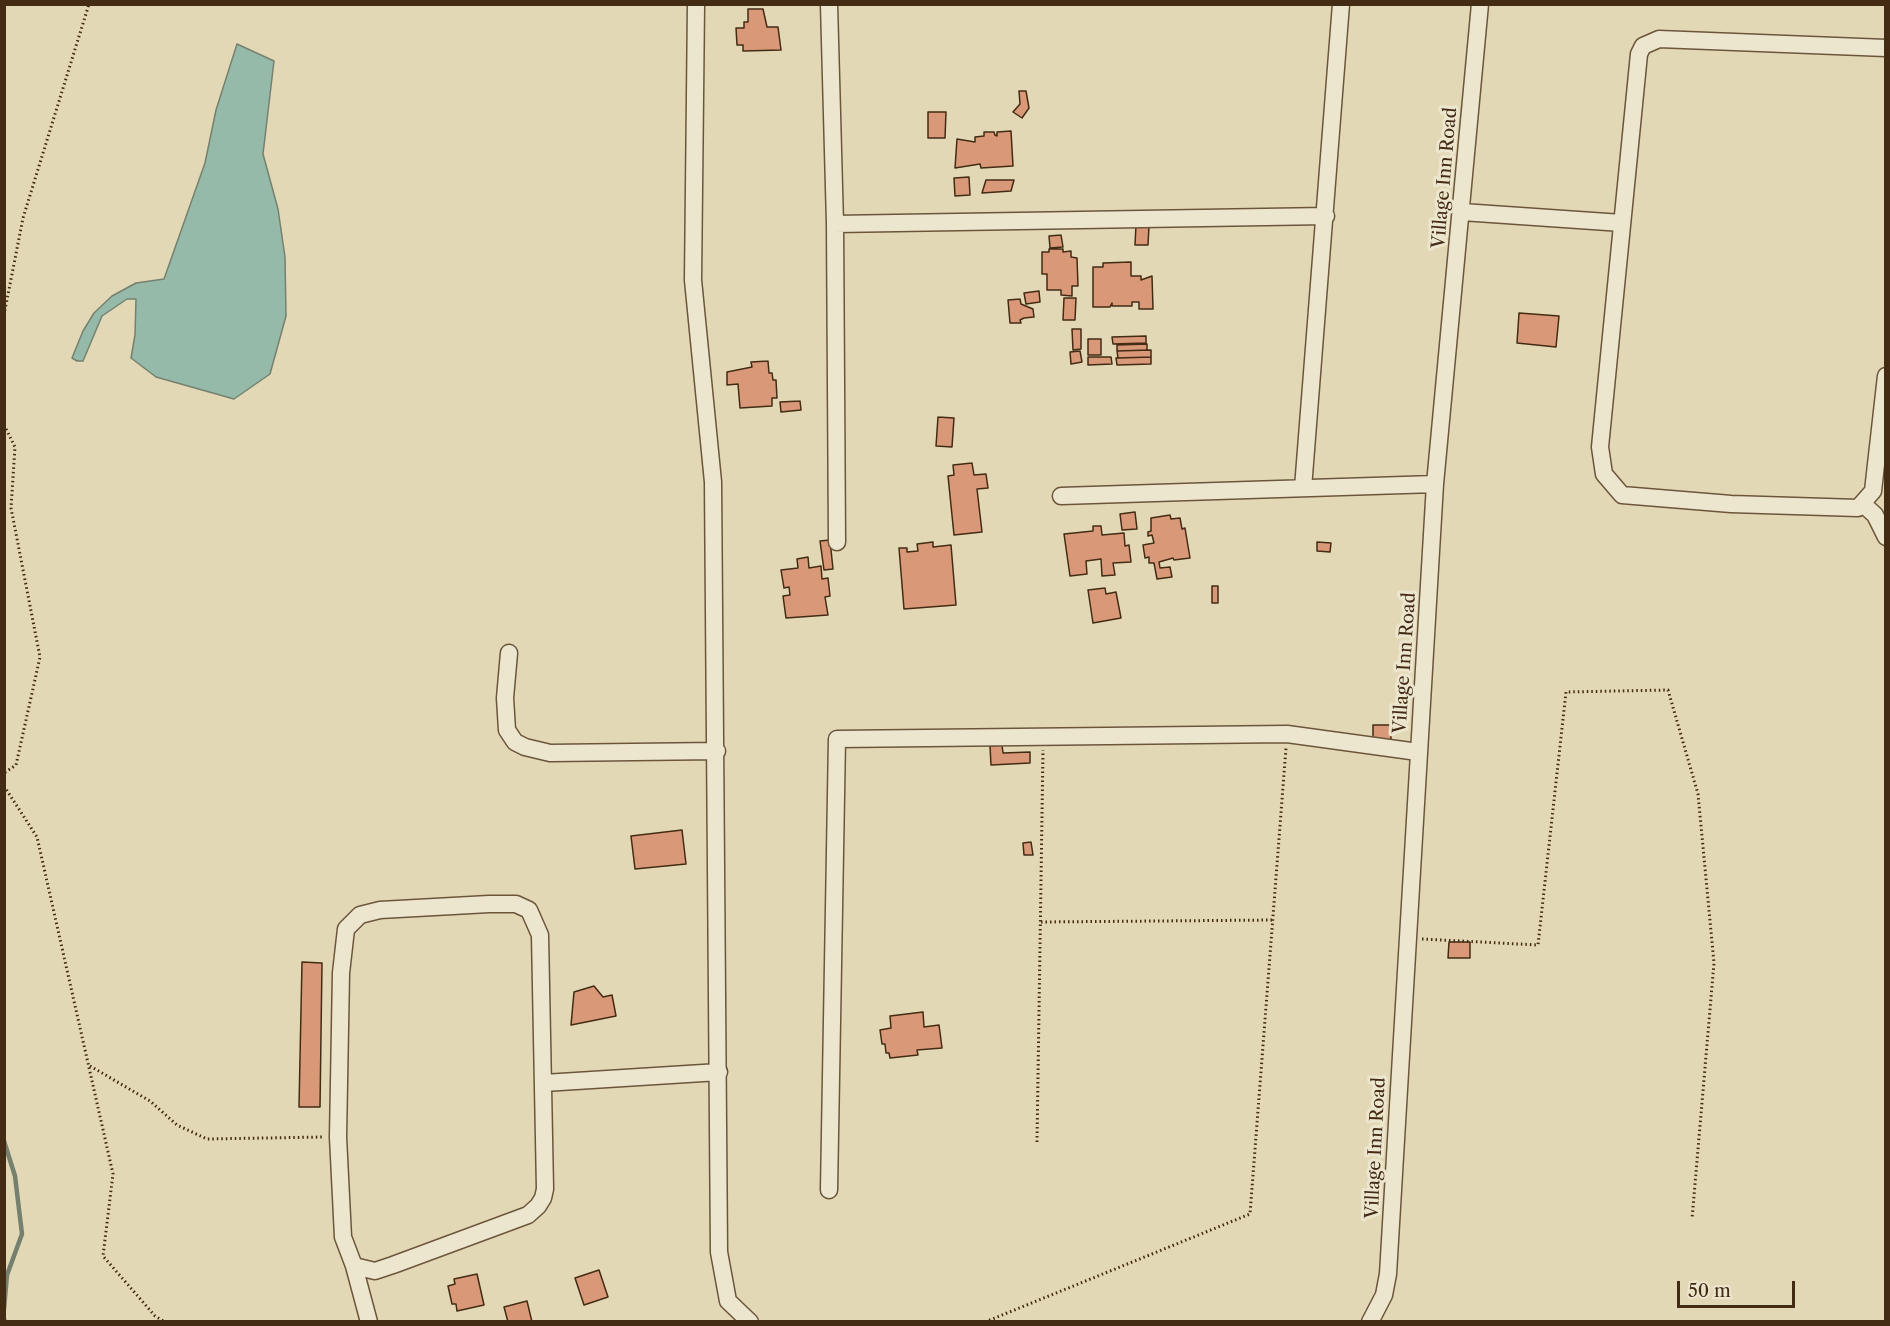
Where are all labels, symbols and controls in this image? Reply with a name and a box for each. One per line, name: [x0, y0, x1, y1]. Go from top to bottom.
street label: Village Inn Road: [1428, 107, 1462, 249]
street label: Village Inn Road: [1389, 592, 1421, 734]
street label: Village Inn Road: [1362, 1077, 1390, 1219]
scale bar: [1680, 1269, 1798, 1307]
text: 50 m: [1688, 1280, 1731, 1302]

